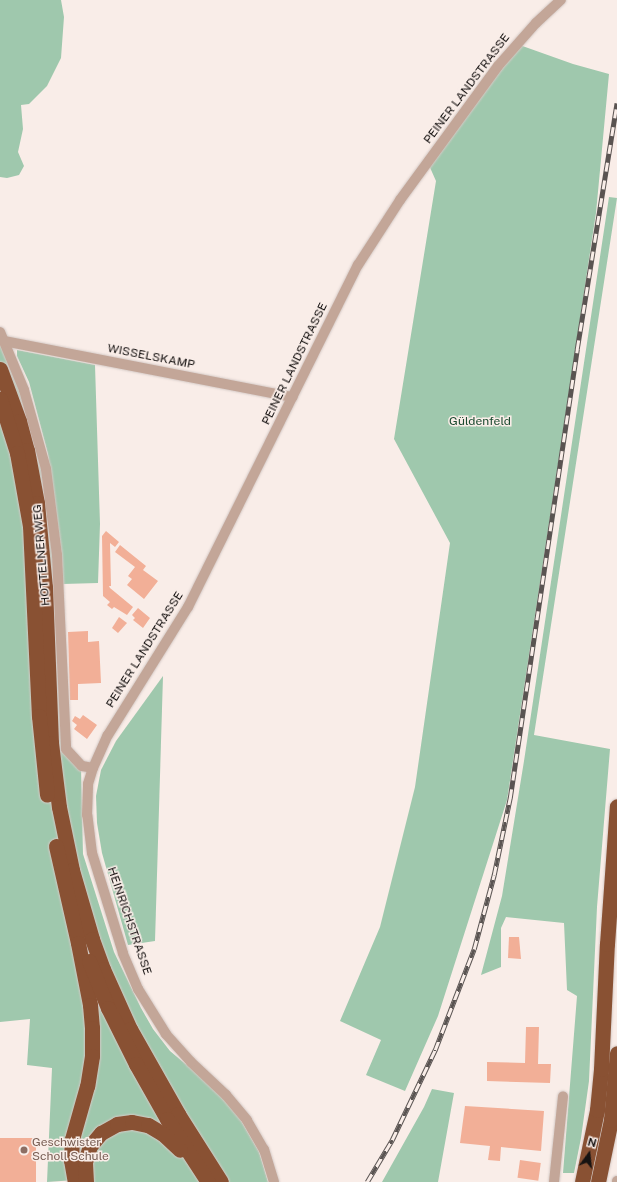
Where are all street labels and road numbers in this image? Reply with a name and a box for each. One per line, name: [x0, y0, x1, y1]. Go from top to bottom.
street label: PEINER LANDSTRASSE: [421, 31, 513, 147]
street label: PEINER LANDSTRASSE: [259, 301, 331, 427]
street label: WISSELSKAMP: [106, 341, 196, 373]
street label: HOTTELNER WEG: [30, 503, 54, 607]
street label: PEINER LANDSTRASSE: [103, 589, 187, 711]
street label: HEINRICHSTRASSE: [104, 865, 154, 977]

